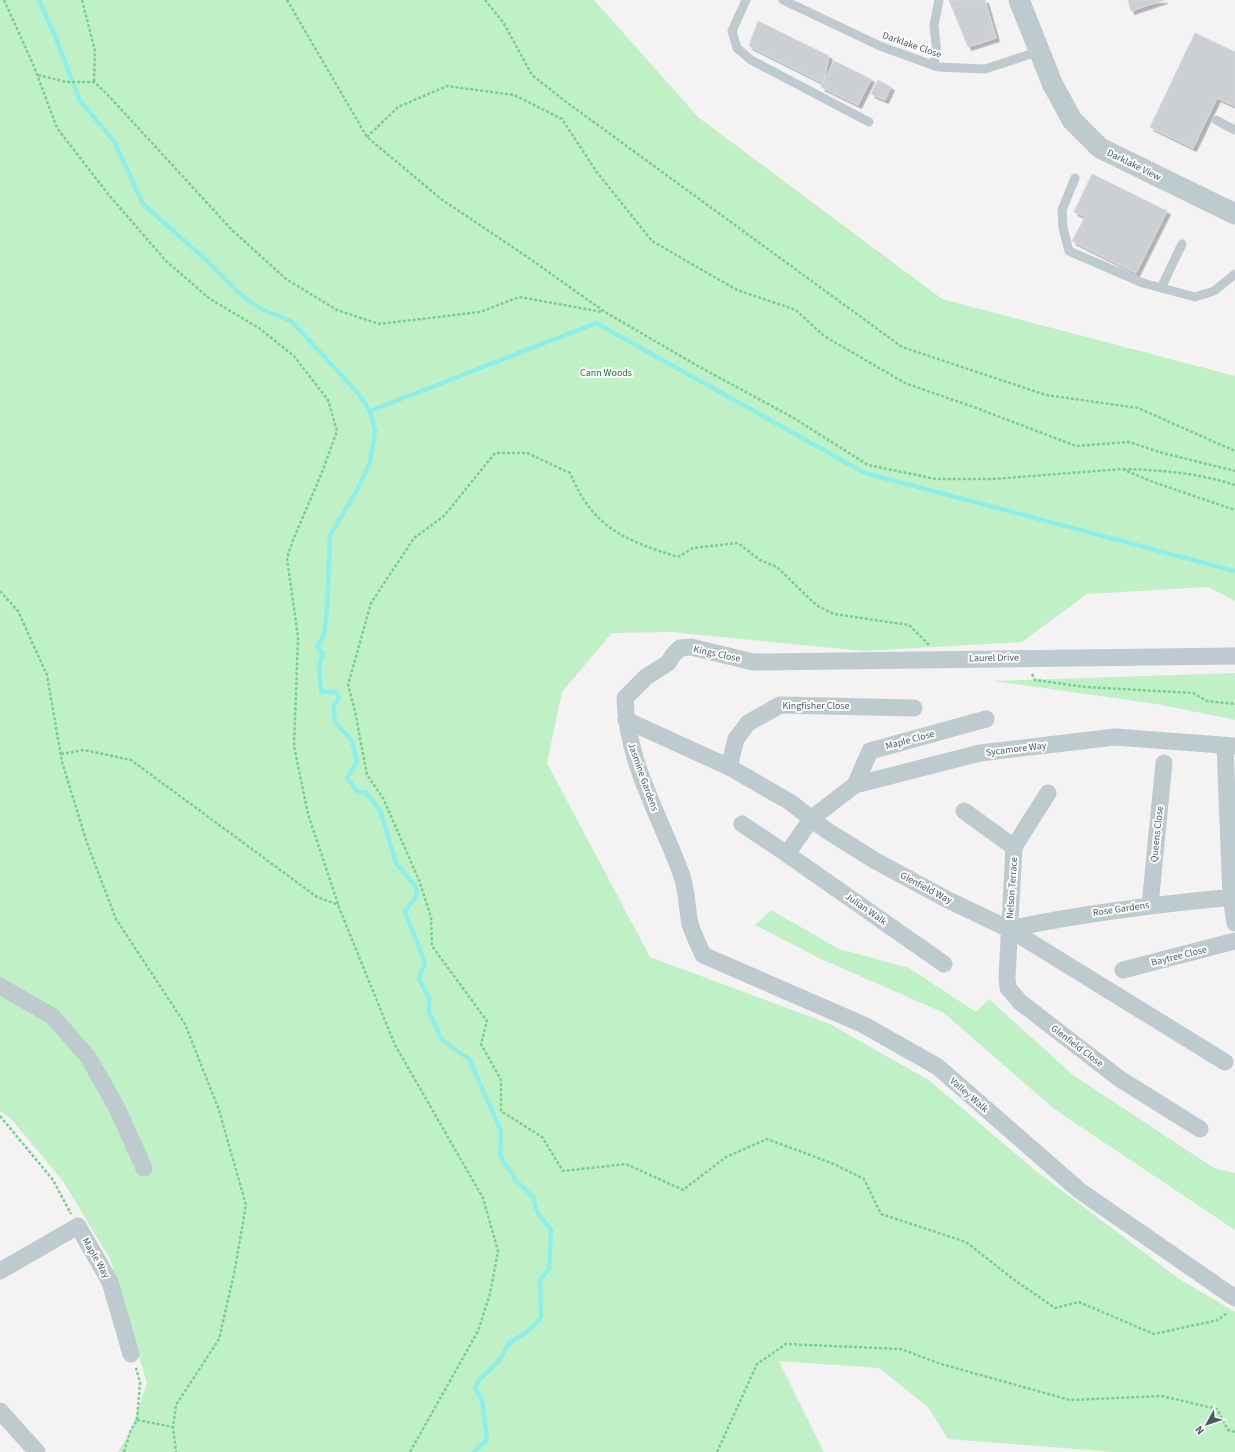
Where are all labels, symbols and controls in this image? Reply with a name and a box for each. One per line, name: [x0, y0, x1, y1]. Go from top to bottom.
street label: Darklake Close: [881, 28, 943, 62]
street label: Darklake View: [1105, 146, 1163, 184]
park label: Cann Woods: [580, 366, 632, 380]
street label: Kings Close: [692, 642, 742, 666]
street label: Laurel Drive: [969, 651, 1019, 665]
street label: Kingfisher Close: [782, 699, 850, 713]
street label: Maple Close: [884, 727, 936, 753]
street label: Sycamore Way: [985, 738, 1047, 760]
street label: Jasmine Gardens: [624, 741, 662, 813]
street label: Queens Close: [1147, 805, 1167, 863]
street label: Nelson Terrace: [1003, 857, 1021, 919]
street label: Glenfield Way: [898, 868, 955, 908]
street label: Julian Walk: [842, 890, 890, 929]
street label: Rose Gardens: [1092, 898, 1150, 920]
street label: Baytree Close: [1150, 942, 1208, 970]
street label: Glenfield Close: [1048, 1022, 1106, 1070]
street label: Valley Walk: [947, 1074, 991, 1116]
street label: Maple Way: [79, 1235, 113, 1281]
north arrow: [1187, 1404, 1227, 1444]
text: N: [1192, 1422, 1208, 1438]

